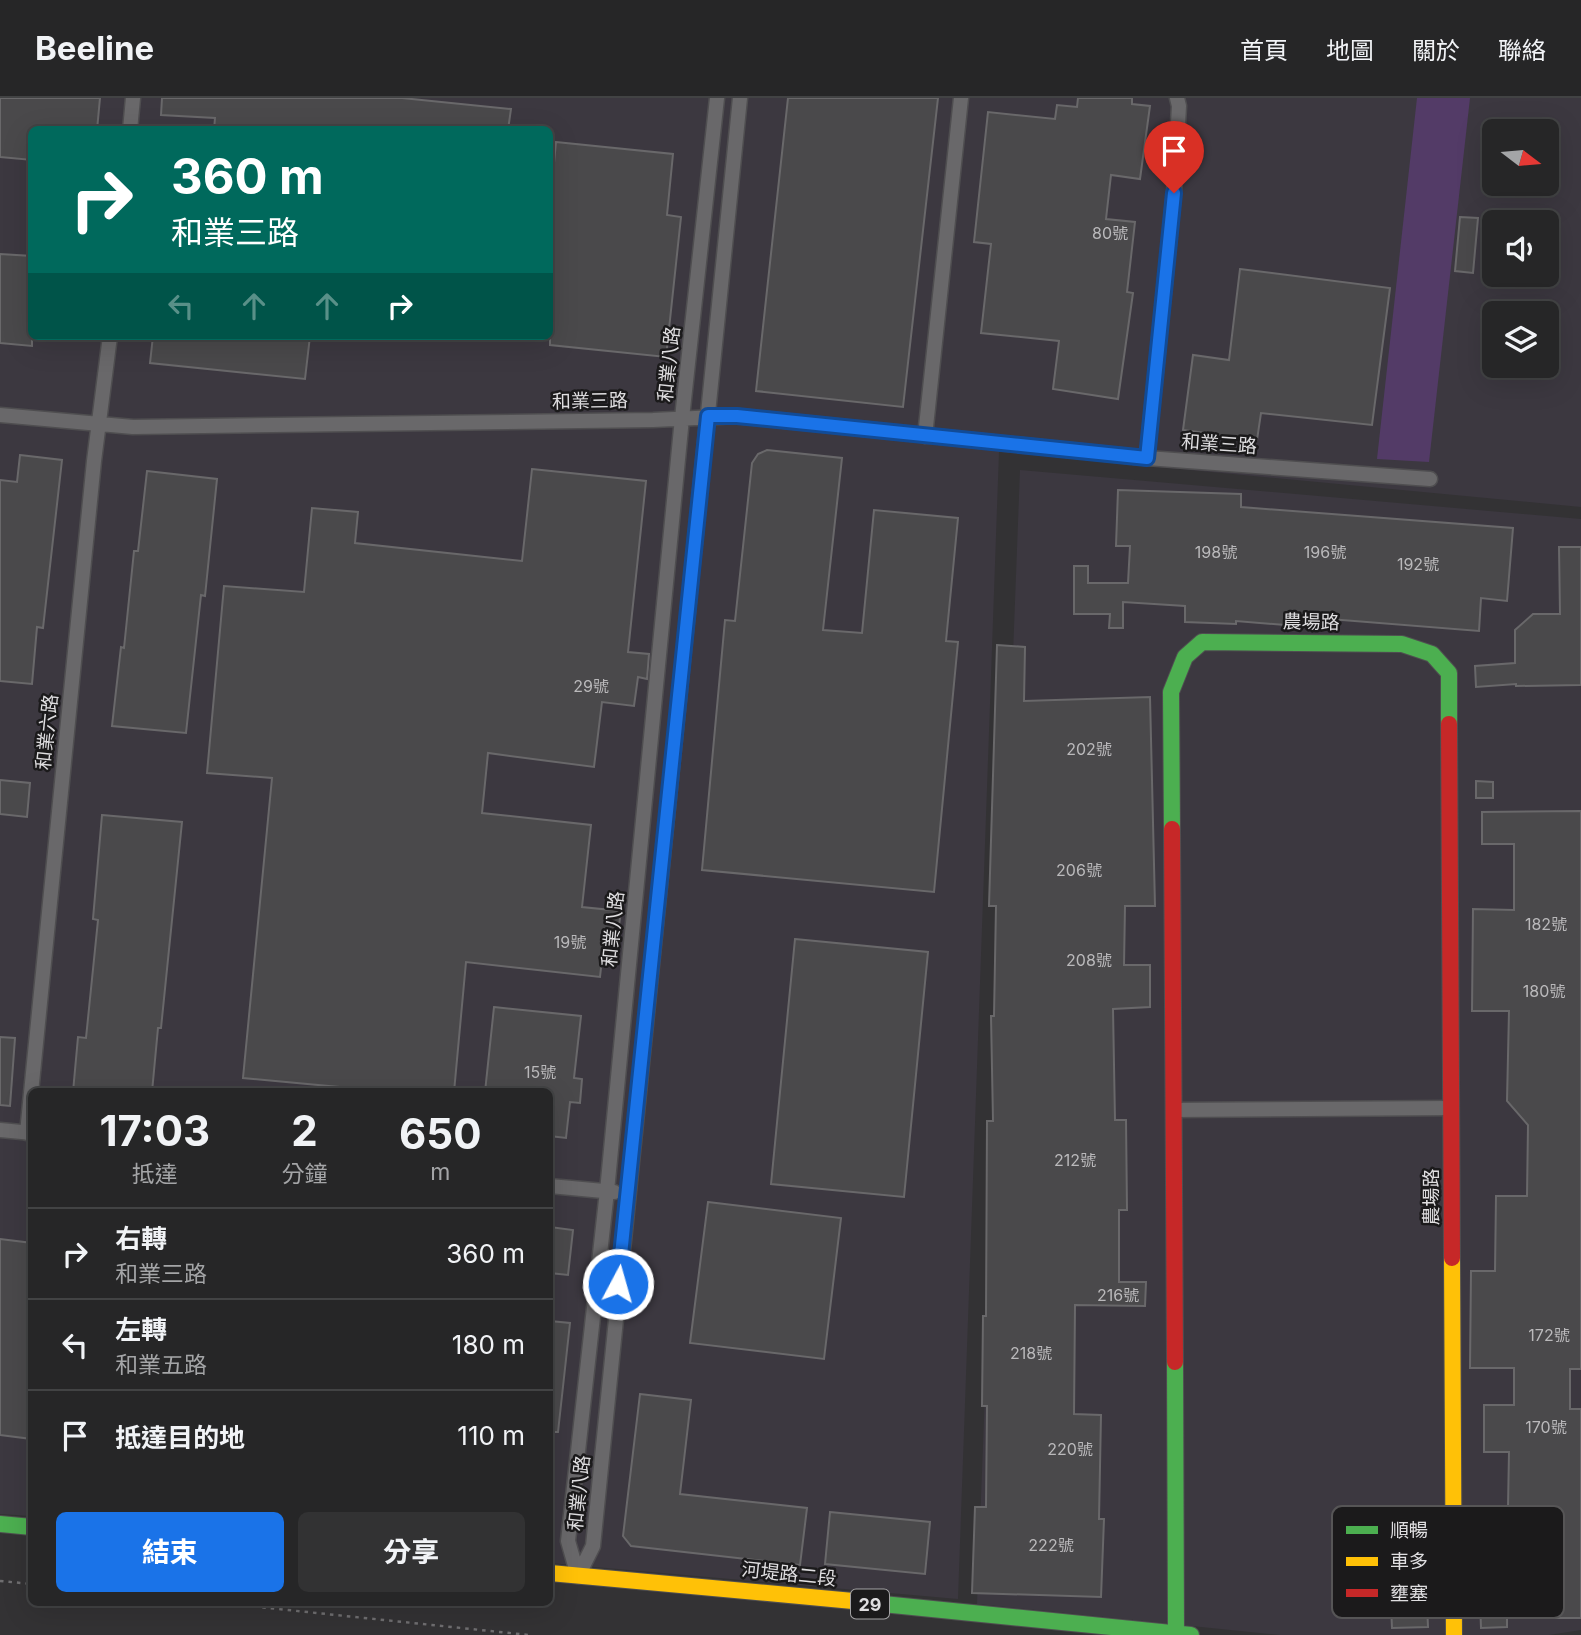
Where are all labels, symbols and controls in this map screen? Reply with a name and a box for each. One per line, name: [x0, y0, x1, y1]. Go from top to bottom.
text: Beeline: [35, 28, 154, 68]
text: 首頁: [1240, 36, 1288, 65]
text: 地圖: [1326, 36, 1374, 65]
text: 關於: [1412, 36, 1460, 65]
text: 聯絡: [1498, 36, 1546, 65]
north arrow: [1482, 119, 1559, 196]
map controls: [1482, 119, 1559, 378]
pin: [1144, 121, 1204, 193]
icon: arrive: [1155, 132, 1193, 170]
text: 360 m: [171, 147, 324, 206]
icon: right: [56, 154, 147, 245]
button: sound: [1482, 210, 1559, 287]
text: 和業三路: [171, 213, 299, 252]
house number: 80號: [1092, 223, 1128, 243]
icon: left: [162, 287, 200, 325]
icon: ahead: [235, 287, 273, 325]
icon: ahead: [308, 287, 346, 325]
icon: right: [381, 287, 419, 325]
button: layers: [1482, 301, 1559, 378]
street label: 和業八路: [654, 325, 684, 403]
street label: 和業三路: [552, 389, 628, 413]
street label: 和業三路: [1180, 430, 1258, 458]
house number: 198號: [1195, 542, 1237, 562]
house number: 196號: [1304, 542, 1346, 562]
house number: 192號: [1397, 554, 1439, 574]
street label: 農場路: [1282, 610, 1340, 634]
house number: 29號: [573, 676, 609, 696]
street label: 和業六路: [32, 693, 62, 771]
house number: 202號: [1066, 739, 1112, 759]
house number: 206號: [1056, 860, 1102, 880]
street label: 和業八路: [598, 890, 628, 968]
house number: 182號: [1525, 914, 1567, 934]
house number: 19號: [554, 932, 586, 952]
house number: 208號: [1066, 950, 1112, 970]
house number: 180號: [1523, 981, 1565, 1001]
house number: 15號: [524, 1062, 556, 1082]
text: 17:03: [99, 1105, 210, 1156]
text: 2: [291, 1105, 318, 1156]
text: 650: [399, 1108, 481, 1159]
house number: 212號: [1054, 1150, 1096, 1170]
text: m: [430, 1158, 450, 1186]
text: 抵達: [132, 1160, 178, 1188]
text: 分鐘: [282, 1160, 328, 1188]
street label: 農場路: [1420, 1168, 1443, 1226]
text: 右轉: [115, 1223, 167, 1254]
icon: right: [56, 1235, 94, 1273]
text: 360 m: [446, 1238, 525, 1269]
position arrow: [581, 1247, 655, 1321]
text: 和業三路: [115, 1260, 207, 1288]
house number: 216號: [1097, 1285, 1139, 1305]
text: 左轉: [115, 1314, 167, 1345]
house number: 172號: [1528, 1325, 1570, 1345]
icon: left: [56, 1326, 94, 1364]
text: 180 m: [452, 1329, 525, 1360]
house number: 218號: [1010, 1343, 1052, 1363]
text: 和業五路: [115, 1351, 207, 1379]
icon: arrive: [56, 1417, 94, 1455]
house number: 170號: [1525, 1417, 1567, 1437]
text: 110 m: [457, 1420, 525, 1451]
text: 抵達目的地: [115, 1422, 245, 1453]
house number: 220號: [1047, 1439, 1093, 1459]
street label: 和業八路: [564, 1454, 594, 1532]
legend: [1332, 1506, 1564, 1618]
button: 結束: [56, 1512, 284, 1592]
button: 分享: [298, 1512, 525, 1592]
text: 順暢: [1390, 1519, 1428, 1542]
house number: 222號: [1028, 1535, 1074, 1555]
text: 車多: [1390, 1550, 1428, 1573]
street label: 河堤路二段: [741, 1558, 837, 1590]
text: 壅塞: [1390, 1582, 1428, 1605]
road number: 29: [851, 1590, 889, 1618]

